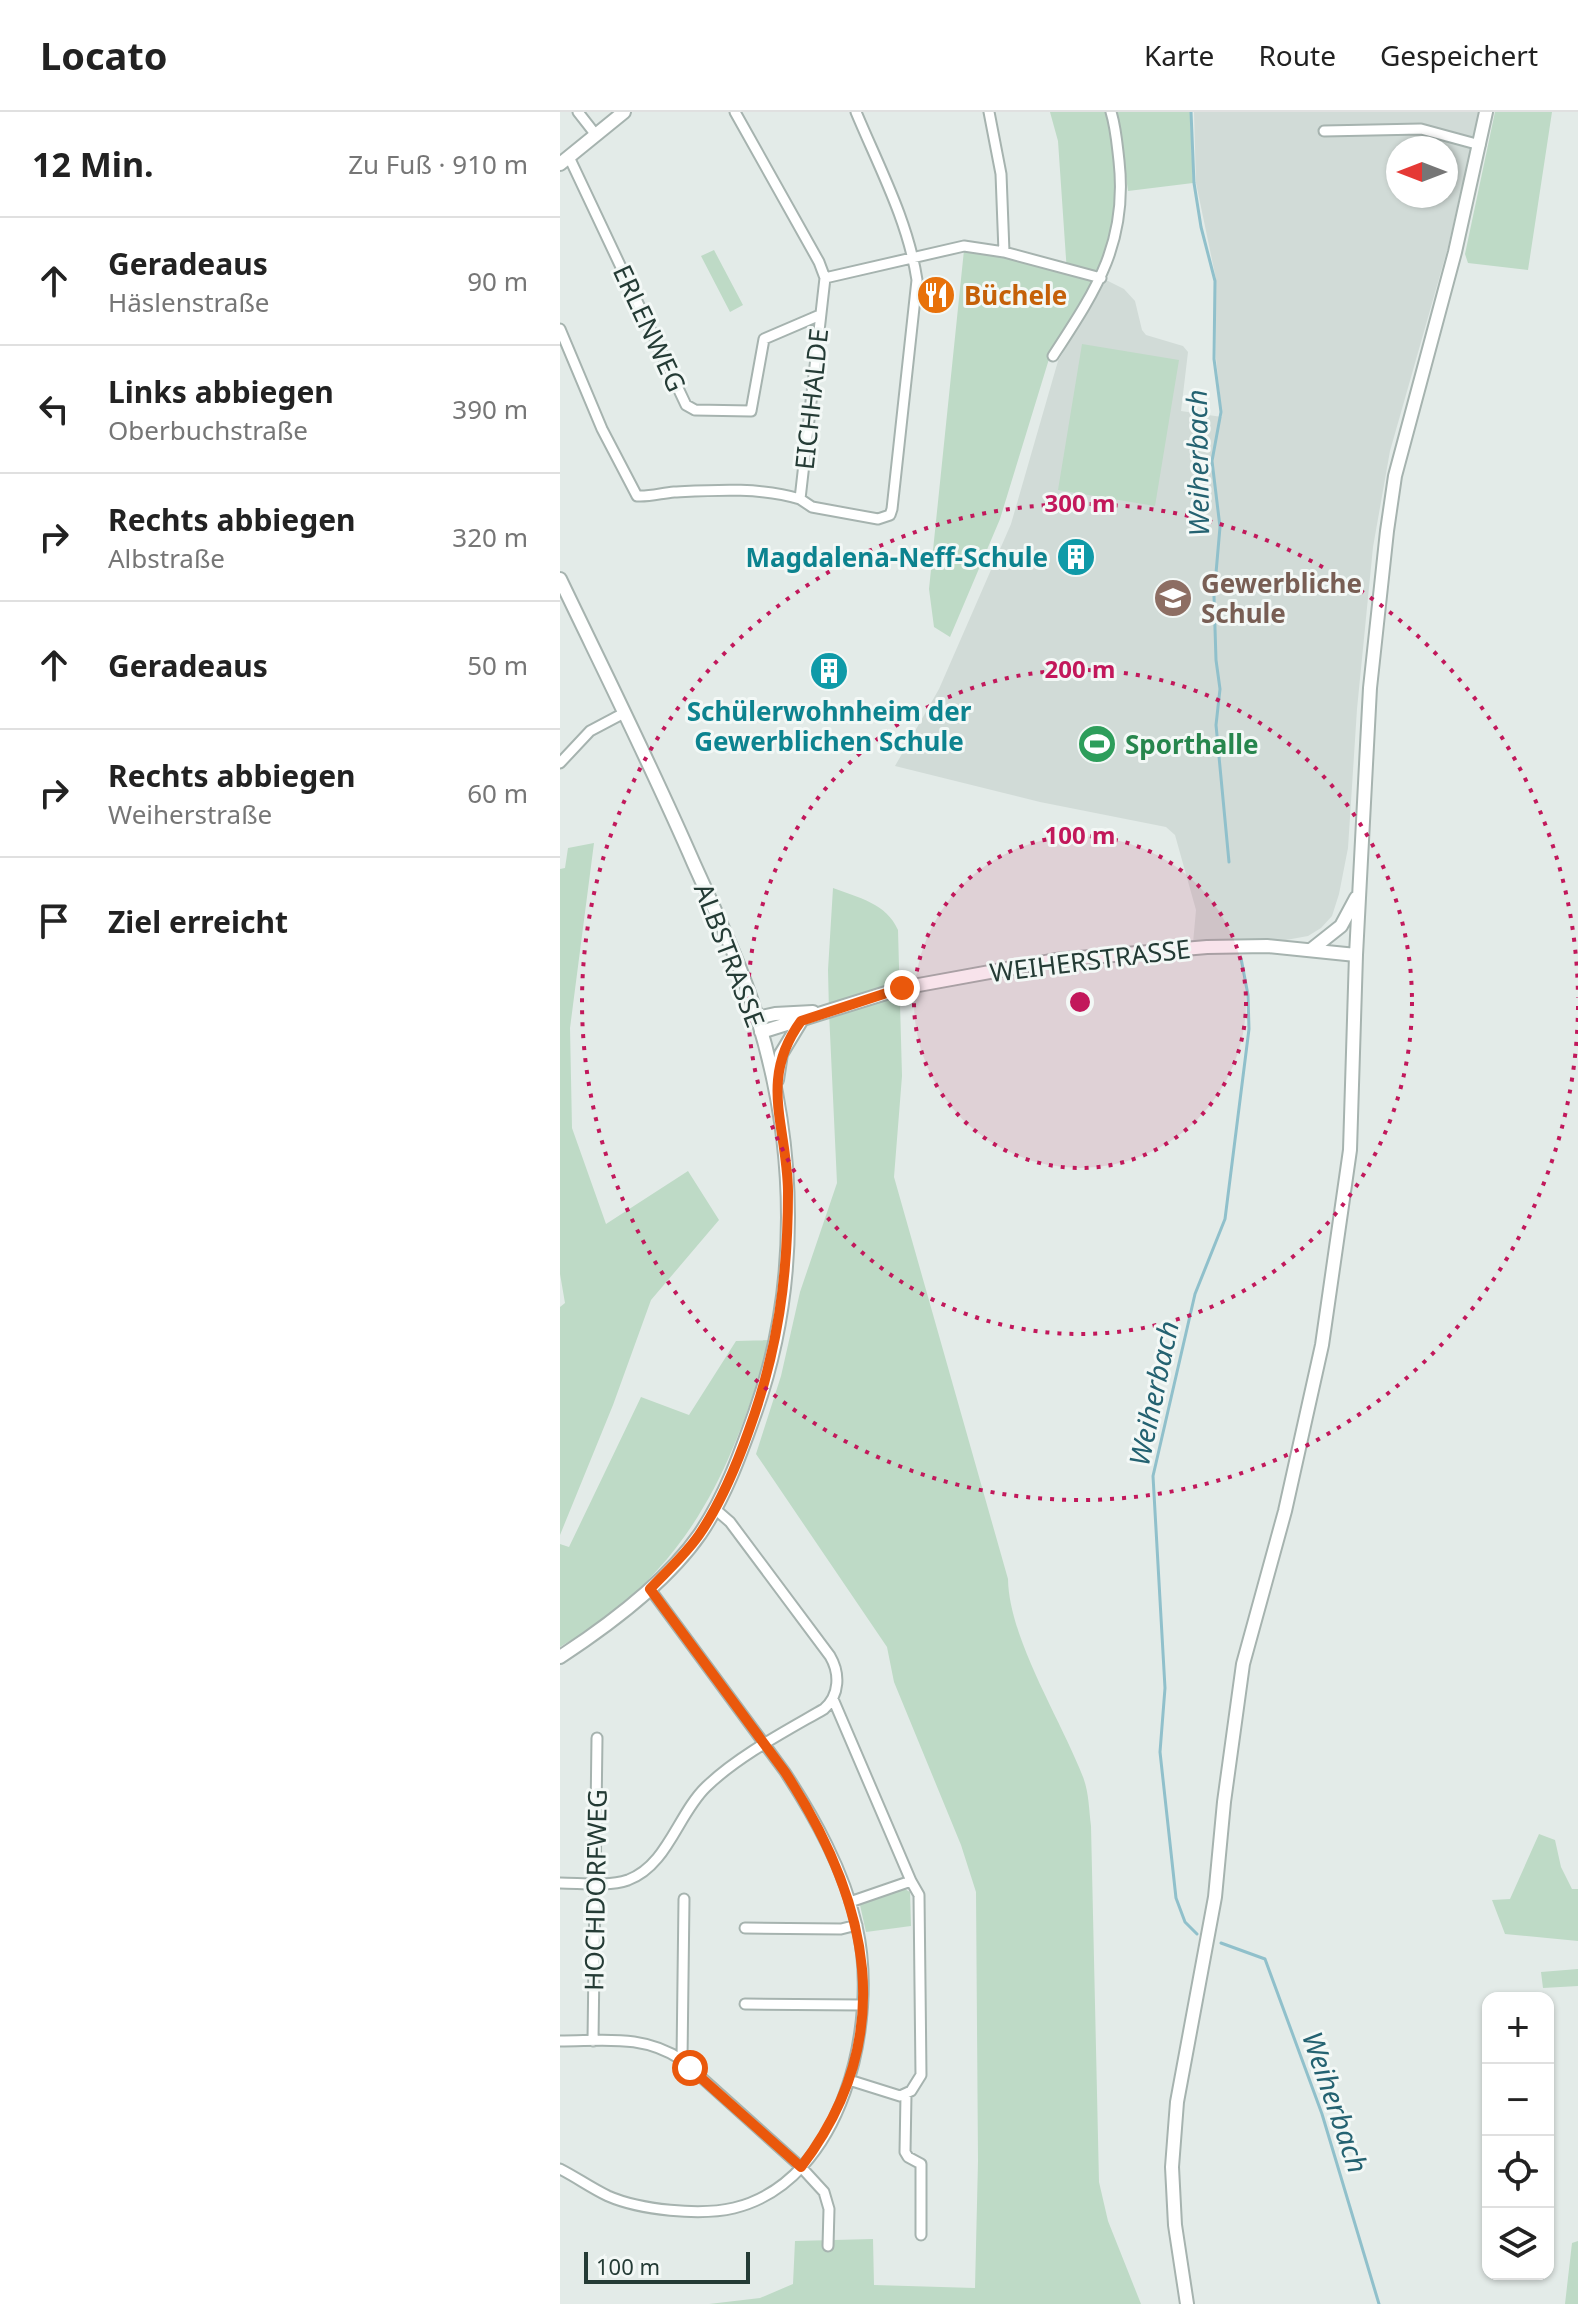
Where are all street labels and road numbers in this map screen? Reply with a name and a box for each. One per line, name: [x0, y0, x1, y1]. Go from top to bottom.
street label: ERLENWEG: [605, 259, 695, 397]
street label: EICHHALDE: [786, 327, 836, 471]
street label: ALBSTRASSE: [686, 878, 774, 1032]
street label: WEIHERSTRASSE: [988, 930, 1192, 990]
street label: HOCHDORFWEG: [575, 1789, 615, 1991]

